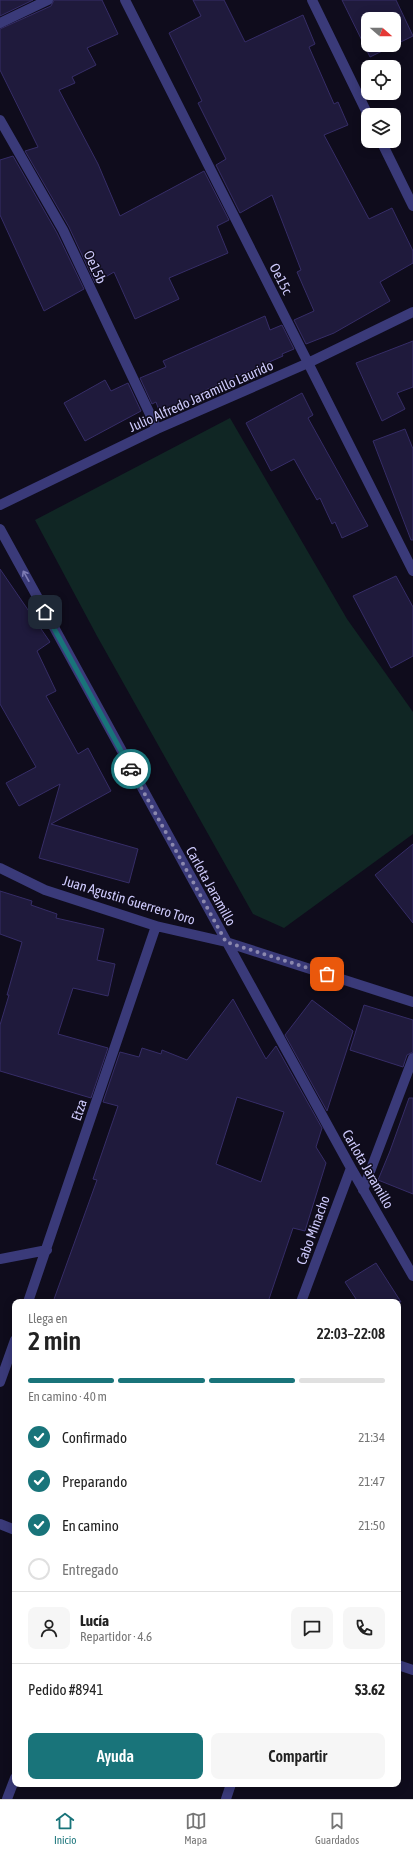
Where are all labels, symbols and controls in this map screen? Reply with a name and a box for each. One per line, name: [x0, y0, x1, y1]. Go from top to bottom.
north arrow: [361, 12, 401, 52]
map controls: [361, 12, 401, 148]
button: locate: [361, 60, 401, 100]
button: layers: [361, 108, 401, 148]
street label: Oe15b: [80, 248, 110, 286]
street label: Oe15c: [266, 261, 296, 298]
street label: Julio Alfredo Jaramillo Laurido: [126, 357, 276, 435]
one-way arrow: [21, 570, 29, 582]
pin: [28, 595, 62, 629]
icon: home: [34, 601, 56, 623]
courier: [111, 749, 151, 789]
icon: car: [120, 758, 142, 780]
street label: Carlota Jaramillo: [183, 844, 239, 928]
street label: Juan Agustin Guerrero Toro: [61, 872, 197, 928]
pin: [310, 957, 344, 991]
icon: bag: [316, 963, 338, 985]
street label: Etza: [68, 1097, 90, 1123]
street label: Carlota Jaramillo: [339, 1127, 397, 1211]
street label: Cabo Minacho: [293, 1193, 333, 1267]
text: Llega en: [28, 1311, 68, 1326]
text: 22:03–22:08: [317, 1325, 385, 1342]
text: 2 min: [28, 1326, 81, 1356]
text: En camino · 40 m: [28, 1389, 107, 1404]
icon: check: [28, 1426, 50, 1448]
text: Confirmado: [62, 1429, 127, 1446]
text: 21:34: [358, 1430, 385, 1445]
icon: check: [28, 1470, 50, 1492]
text: Preparando: [62, 1473, 127, 1490]
text: 21:47: [358, 1474, 385, 1489]
icon: check: [28, 1514, 50, 1536]
text: En camino: [62, 1517, 119, 1534]
text: 21:50: [358, 1518, 385, 1533]
text: Entregado: [62, 1561, 119, 1578]
button: person: [28, 1607, 70, 1649]
button: chat: [291, 1607, 333, 1649]
button: phone: [343, 1607, 385, 1649]
text: Lucía: [80, 1612, 109, 1629]
text: Repartidor · 4.6: [80, 1629, 152, 1644]
text: Pedido #8941: [28, 1681, 104, 1698]
text: $3.62: [355, 1681, 385, 1698]
button: Ayuda: [28, 1733, 203, 1779]
button: Compartir: [211, 1733, 385, 1779]
tab: Inicio: [54, 1810, 76, 1846]
tab: Mapa: [184, 1810, 207, 1846]
tab: Guardados: [315, 1810, 359, 1846]

